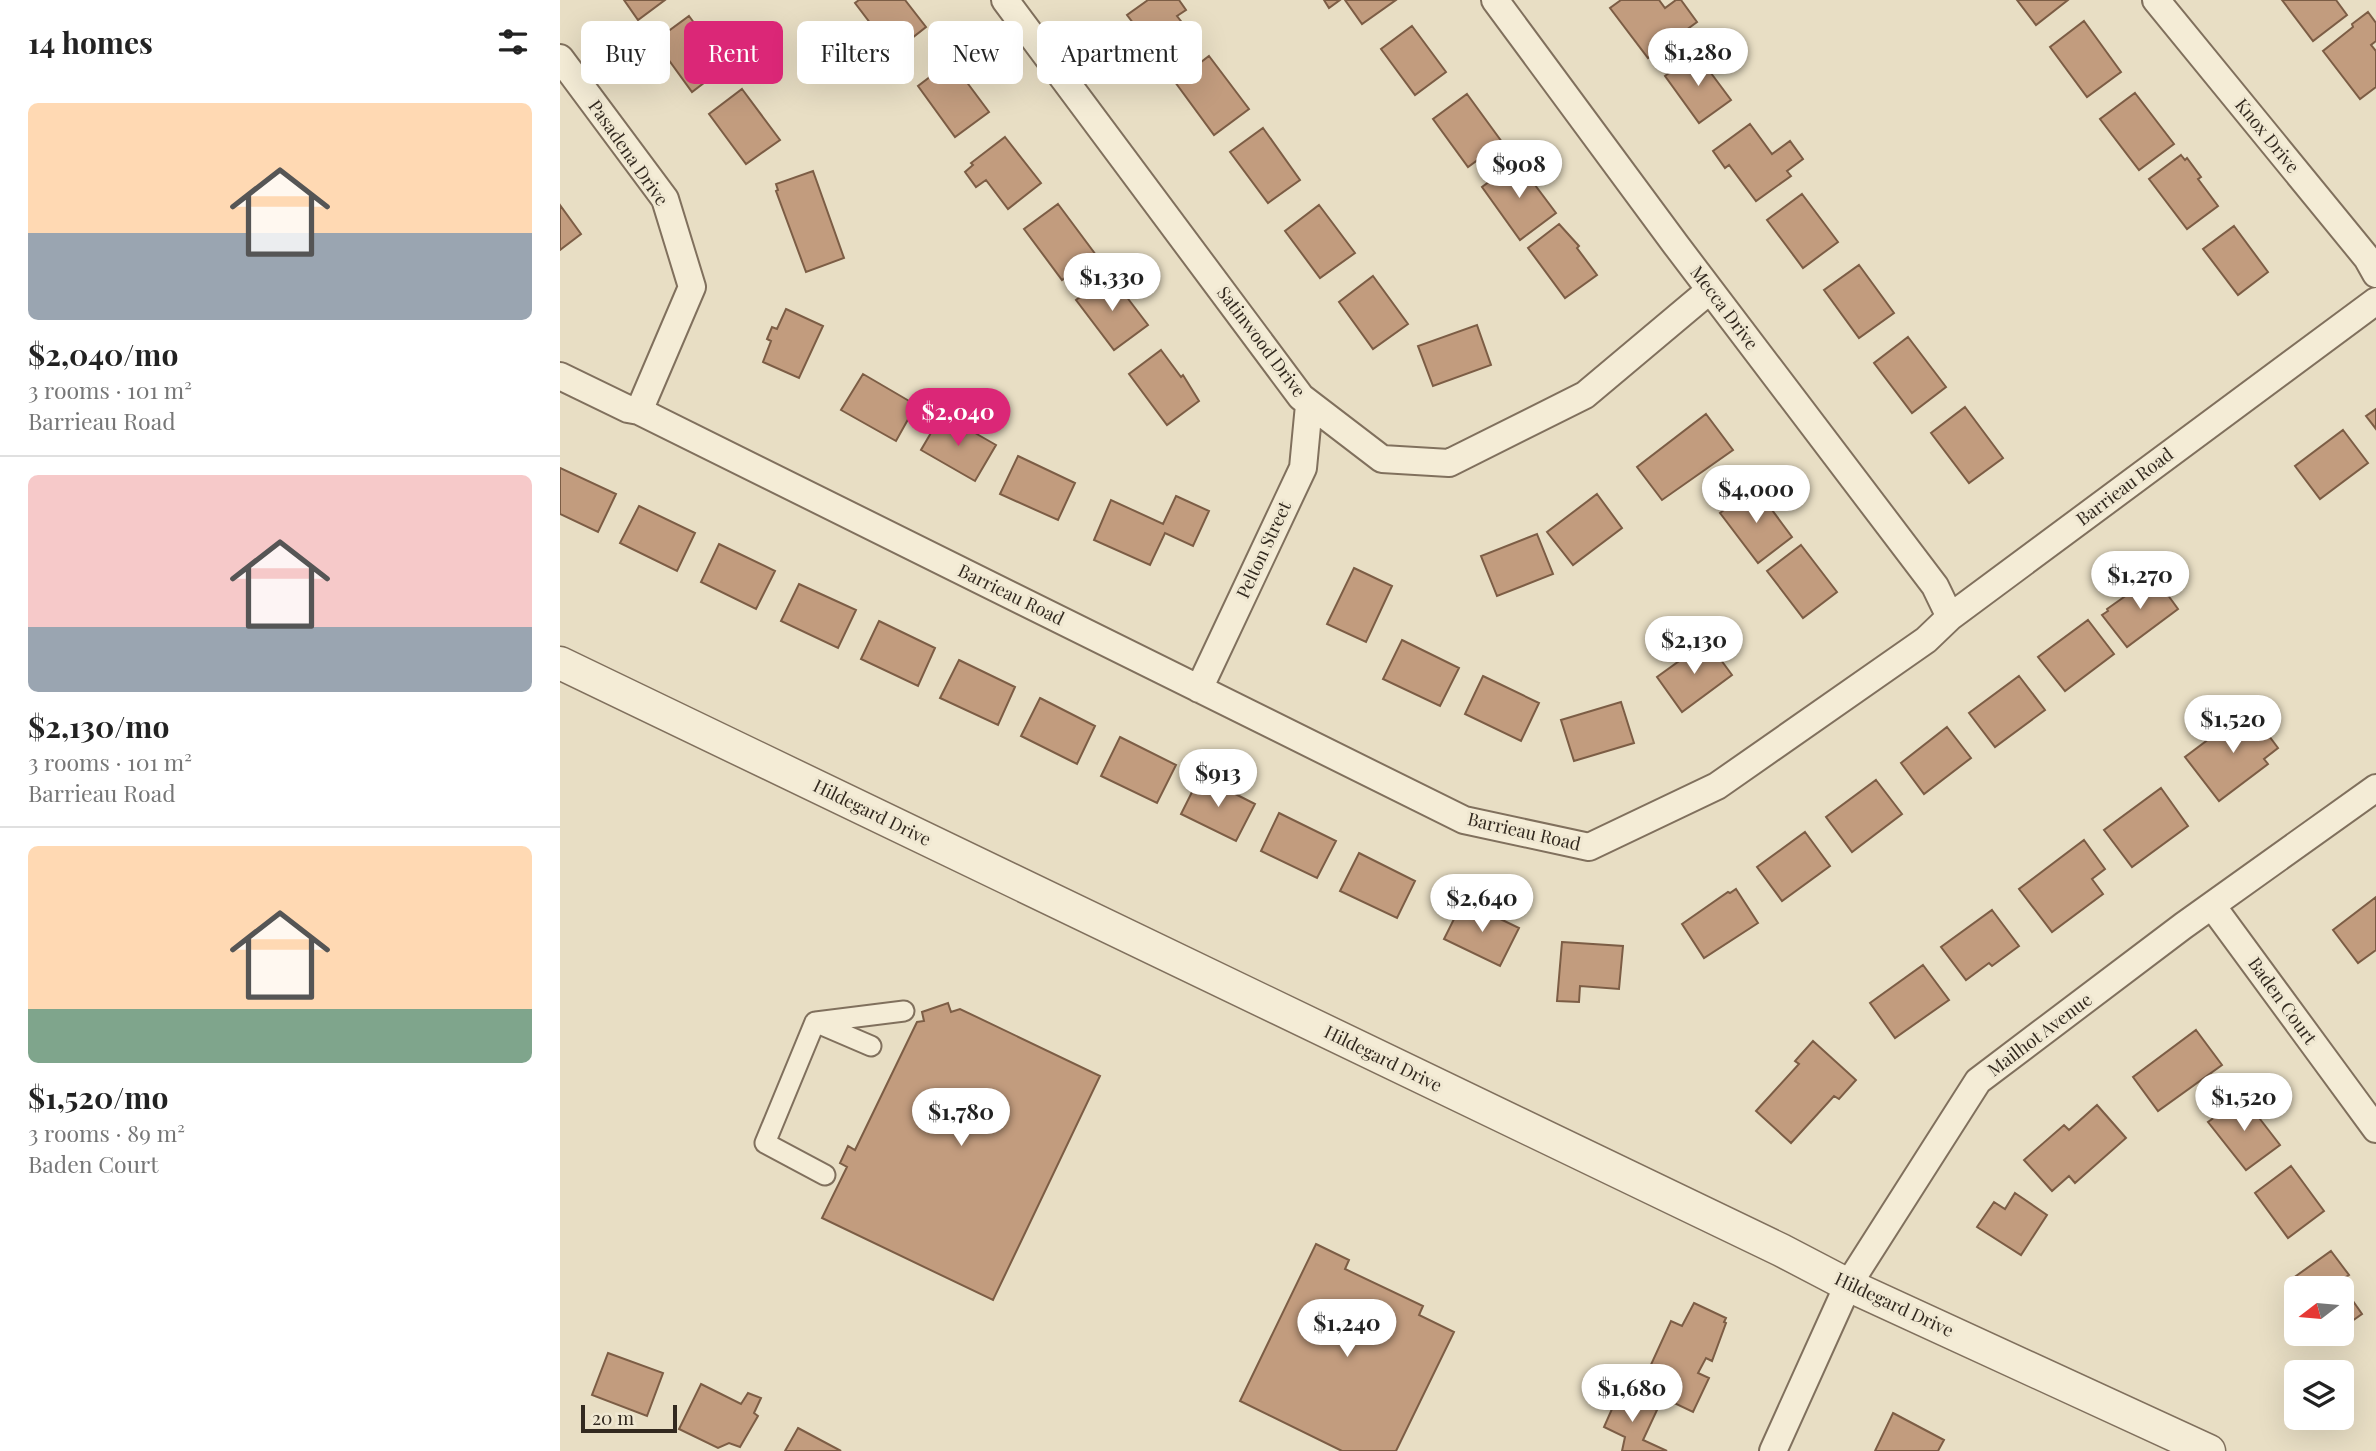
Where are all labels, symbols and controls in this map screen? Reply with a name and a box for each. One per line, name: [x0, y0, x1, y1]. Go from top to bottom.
chip: Buy: [581, 21, 670, 84]
chip: Rent: [684, 21, 783, 84]
chip: Filters: [797, 21, 914, 84]
chip: New: [928, 21, 1023, 84]
chip: Apartment: [1037, 21, 1202, 84]
text: 14 homes: [28, 22, 153, 62]
icon: filters: [494, 23, 532, 61]
pin: $1,280: [1641, 28, 1755, 88]
text: $1,280: [1664, 35, 1732, 66]
street label: Knox Drive: [2230, 93, 2305, 178]
street label: Pasadena Drive: [583, 95, 674, 210]
pin: $908: [1478, 140, 1560, 200]
text: $908: [1492, 147, 1546, 178]
icon: home: [217, 149, 343, 275]
pin: $1,330: [1055, 254, 1169, 313]
text: $1,330: [1080, 260, 1144, 291]
street label: Mecca Drive: [1685, 261, 1764, 354]
street label: Satinwood Drive: [1212, 281, 1312, 402]
text: $2,040/mo: [28, 334, 178, 374]
text: 3 rooms · 101 m²: [28, 374, 192, 405]
pin: $2,040: [901, 388, 1015, 448]
text: $2,040: [921, 395, 995, 426]
text: Barrieau Road: [28, 405, 176, 436]
street label: Barrieau Road: [2071, 442, 2178, 531]
pin: $4,000: [1699, 466, 1813, 525]
text: $4,000: [1718, 472, 1794, 503]
street label: Pelton Street: [1230, 497, 1296, 602]
icon: home: [217, 521, 343, 647]
pin: $1,270: [2083, 552, 2197, 611]
street label: Barrieau Road: [954, 558, 1069, 630]
text: $1,270: [2107, 558, 2173, 589]
pin: $2,130: [1637, 616, 1751, 676]
text: $2,130: [1661, 623, 1727, 654]
pin: $1,520: [2176, 696, 2290, 755]
text: $1,520: [2200, 702, 2266, 733]
text: $2,130/mo: [28, 706, 169, 746]
text: 3 rooms · 101 m²: [28, 746, 192, 777]
pin: $913: [1177, 750, 1259, 809]
text: $913: [1195, 756, 1241, 787]
street label: Hildegard Drive: [809, 773, 935, 851]
text: Barrieau Road: [28, 777, 176, 808]
street label: Barrieau Road: [1465, 806, 1584, 856]
pin: $2,640: [1425, 874, 1539, 934]
text: $2,640: [1446, 881, 1518, 912]
icon: home: [217, 892, 343, 1018]
street label: Baden Court: [2243, 952, 2323, 1049]
street label: Mailhot Avenue: [1982, 987, 2096, 1081]
street label: Hildegard Drive: [1320, 1019, 1446, 1097]
pin: $1,520: [2187, 1074, 2301, 1133]
text: $1,520/mo: [28, 1077, 168, 1117]
text: $1,520: [2211, 1080, 2277, 1111]
pin: $1,780: [904, 1088, 1018, 1148]
text: $1,780: [928, 1095, 994, 1126]
text: 3 rooms · 89 m²: [28, 1117, 185, 1148]
text: Baden Court: [28, 1148, 158, 1179]
street label: Hildegard Drive: [1831, 1266, 1958, 1342]
north arrow: [2284, 1276, 2354, 1346]
map controls: [2284, 1276, 2354, 1430]
pin: $1,240: [1290, 1300, 1404, 1359]
text: $1,240: [1313, 1306, 1381, 1337]
button: layers: [2284, 1360, 2354, 1430]
pin: $1,680: [1575, 1364, 1689, 1424]
text: $1,680: [1598, 1371, 1666, 1402]
scale bar: [581, 1402, 677, 1434]
text: 20 m: [592, 1404, 634, 1430]

